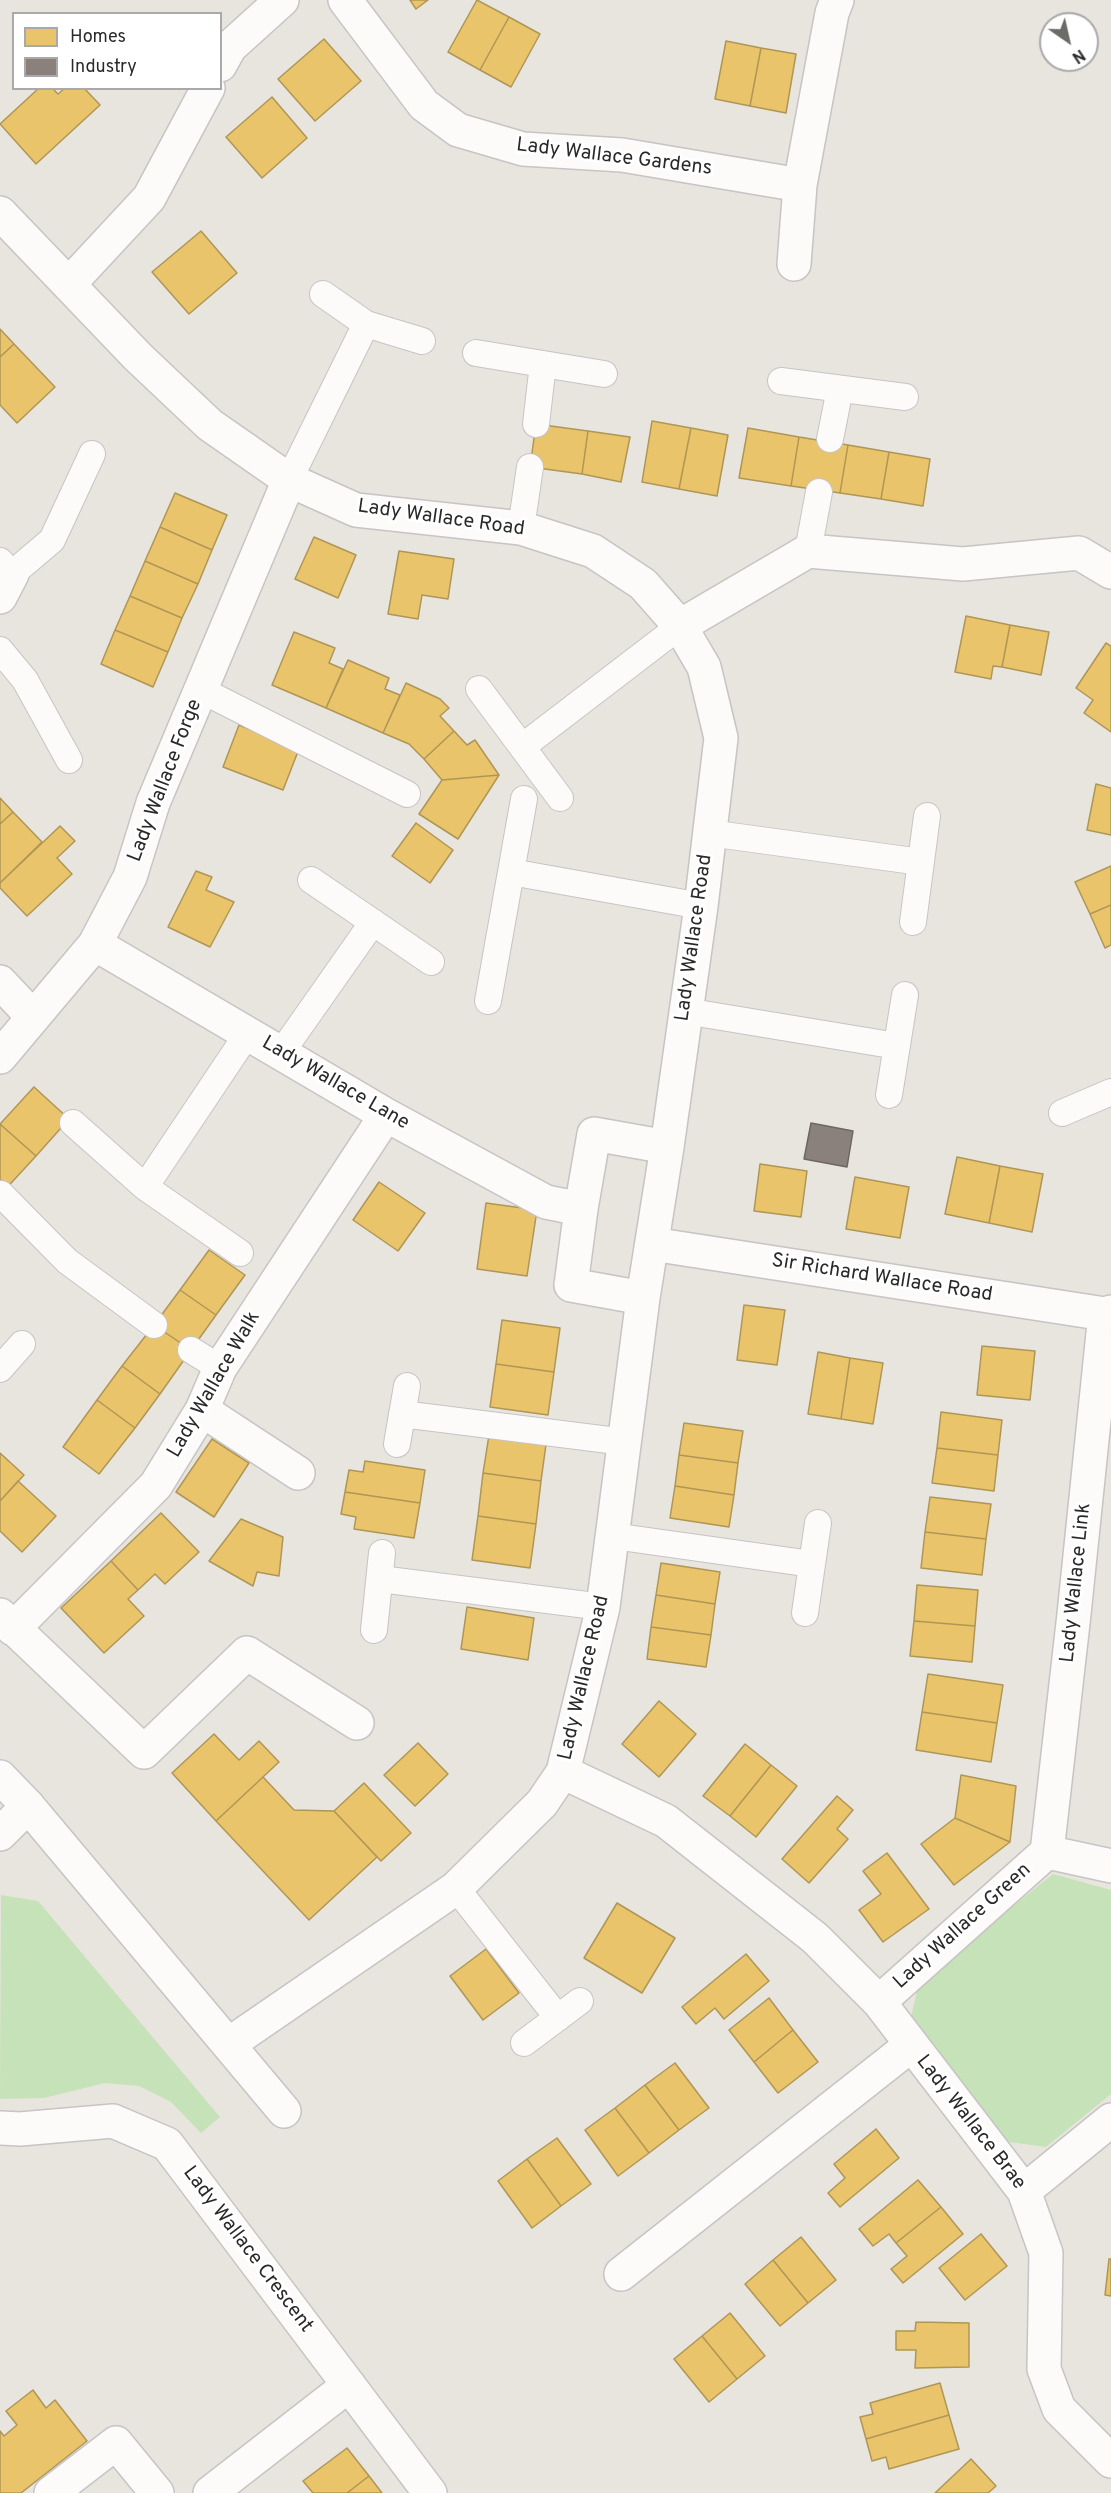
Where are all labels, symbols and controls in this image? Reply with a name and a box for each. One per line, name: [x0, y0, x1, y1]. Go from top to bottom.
legend: [12, 12, 222, 90]
north arrow: [1039, 12, 1099, 72]
text: Homes: [70, 26, 126, 49]
text: N: [1068, 44, 1088, 67]
text: Industry: [70, 56, 137, 79]
street label: Lady Wallace Gardens: [515, 134, 713, 182]
street label: Lady Wallace Road: [356, 495, 526, 543]
street label: Lady Wallace Forge: [124, 696, 208, 866]
street label: Lady Wallace Road: [671, 853, 719, 1023]
street label: Lady Wallace Lane: [257, 1032, 413, 1136]
street label: Sir Richard Wallace Road: [770, 1250, 994, 1308]
street label: Lady Wallace Walk: [163, 1308, 267, 1462]
street label: Lady Wallace Link: [1057, 1502, 1097, 1664]
street label: Lady Wallace Road: [554, 1593, 616, 1763]
street label: Lady Wallace Green: [889, 1859, 1037, 1995]
street label: Lady Wallace Brae: [910, 2051, 1030, 2195]
street label: Lady Wallace Crescent: [177, 2162, 317, 2338]

